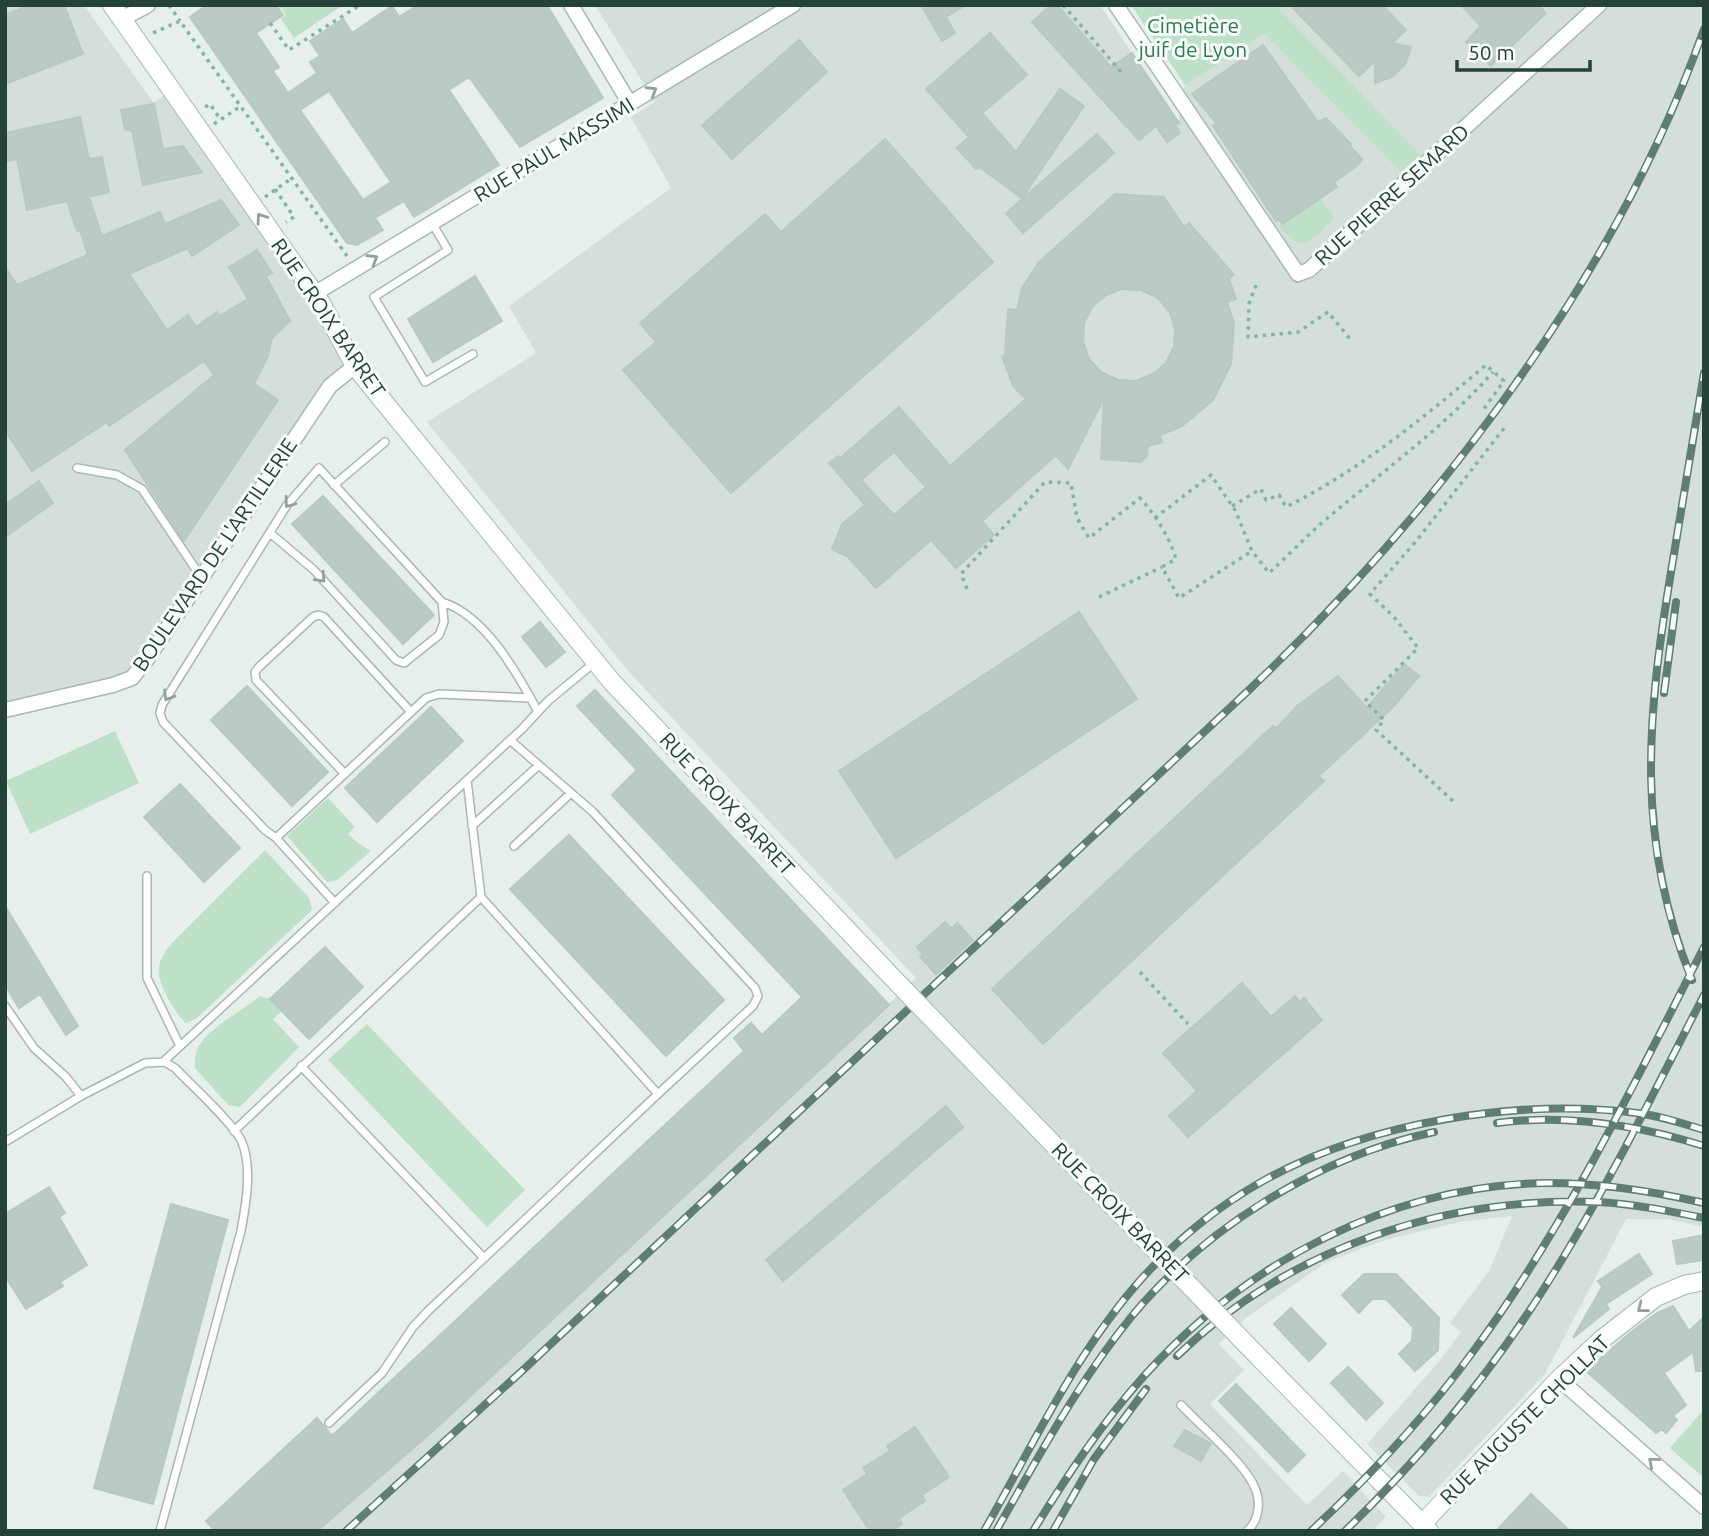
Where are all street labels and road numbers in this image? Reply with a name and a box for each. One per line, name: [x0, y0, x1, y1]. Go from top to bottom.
street label: RUE PAUL MASSIMI: [469, 92, 638, 206]
street label: RUE PIERRE SEMARD: [1309, 119, 1473, 270]
street label: RUE CROIX BARRET: [267, 234, 391, 402]
street label: BOULEVARD DE L'ARTILLERIE: [127, 433, 301, 675]
street label: RUE CROIX BARRET: [656, 727, 800, 880]
street label: RUE CROIX BARRET: [1047, 1137, 1194, 1288]
street label: RUE AUGUSTE CHOLLAT: [1435, 1329, 1614, 1509]

